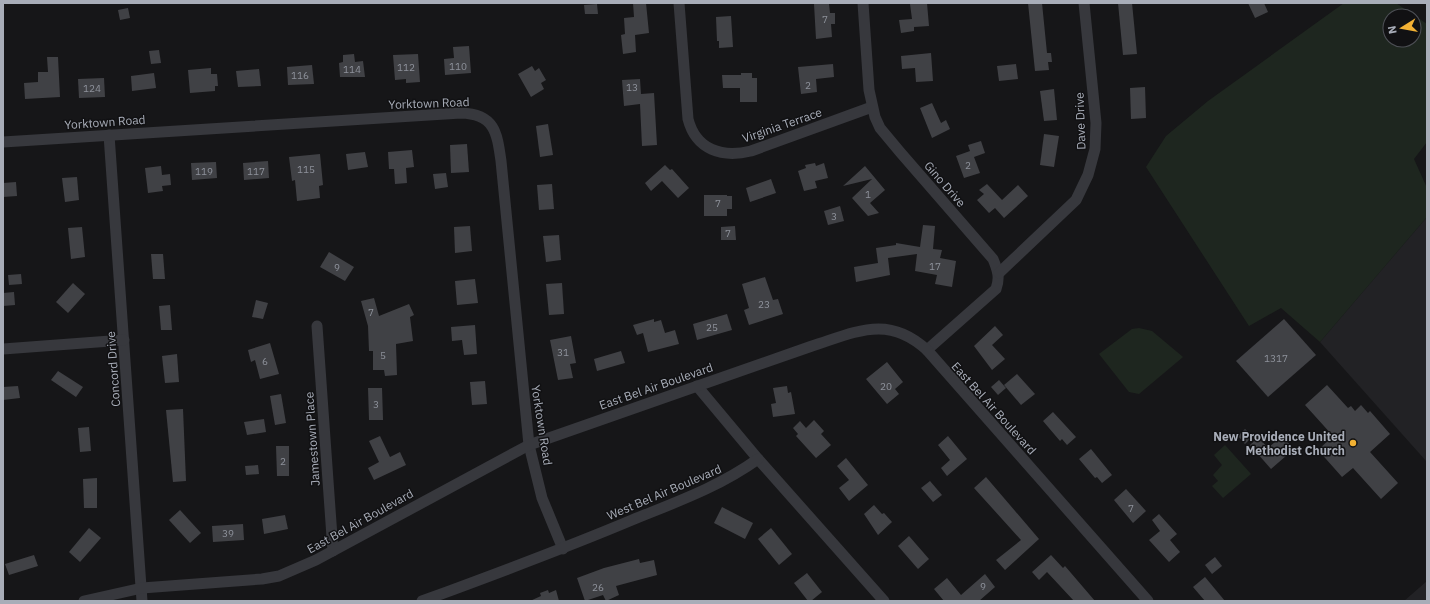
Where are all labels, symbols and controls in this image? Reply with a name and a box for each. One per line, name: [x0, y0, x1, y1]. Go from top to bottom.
north arrow: [1382, 8, 1422, 48]
house number: 7: [822, 13, 828, 26]
text: N: [1385, 25, 1400, 35]
house number: 110: [449, 60, 467, 73]
house number: 112: [397, 61, 415, 74]
house number: 114: [343, 63, 361, 76]
house number: 116: [291, 69, 309, 82]
house number: 2: [805, 79, 811, 92]
house number: 13: [626, 81, 638, 94]
house number: 124: [83, 82, 101, 95]
street label: Dave Drive: [1071, 92, 1088, 150]
street label: Yorktown Road: [388, 94, 470, 112]
street label: Virginia Terrace: [740, 104, 824, 146]
street label: Yorktown Road: [64, 112, 146, 132]
street label: Gino Drive: [921, 158, 969, 210]
house number: 2: [965, 159, 971, 172]
house number: 115: [297, 163, 315, 176]
house number: 119: [195, 165, 213, 178]
house number: 117: [247, 165, 265, 178]
house number: 1: [865, 188, 871, 201]
house number: 7: [715, 197, 721, 210]
house number: 3: [831, 210, 837, 223]
house number: 7: [725, 227, 731, 240]
house number: 17: [929, 260, 941, 273]
house number: 9: [334, 261, 340, 274]
house number: 23: [758, 298, 770, 311]
house number: 7: [368, 306, 374, 319]
house number: 25: [706, 321, 718, 334]
street label: Concord Drive: [103, 330, 123, 407]
house number: 31: [557, 346, 569, 359]
house number: 5: [380, 349, 386, 362]
house number: 1317: [1264, 352, 1288, 365]
house number: 6: [262, 355, 268, 368]
street label: East Bel Air Boulevard: [597, 359, 715, 413]
street label: East Bel Air Boulevard: [949, 359, 1039, 457]
house number: 20: [880, 380, 892, 393]
street label: Yorktown Road: [528, 384, 556, 466]
street label: Jamestown Place: [301, 391, 323, 487]
house number: 3: [373, 398, 379, 411]
place label: New Providence United Methodist Church: [1213, 429, 1345, 458]
marker: New Providence United Methodist Church: [1348, 438, 1358, 448]
house number: 2: [280, 455, 286, 468]
street label: West Bel Air Boulevard: [604, 461, 724, 523]
street label: East Bel Air Boulevard: [304, 486, 416, 556]
house number: 7: [1128, 502, 1134, 515]
house number: 39: [222, 527, 234, 540]
house number: 9: [980, 580, 986, 593]
house number: 26: [592, 581, 604, 594]

